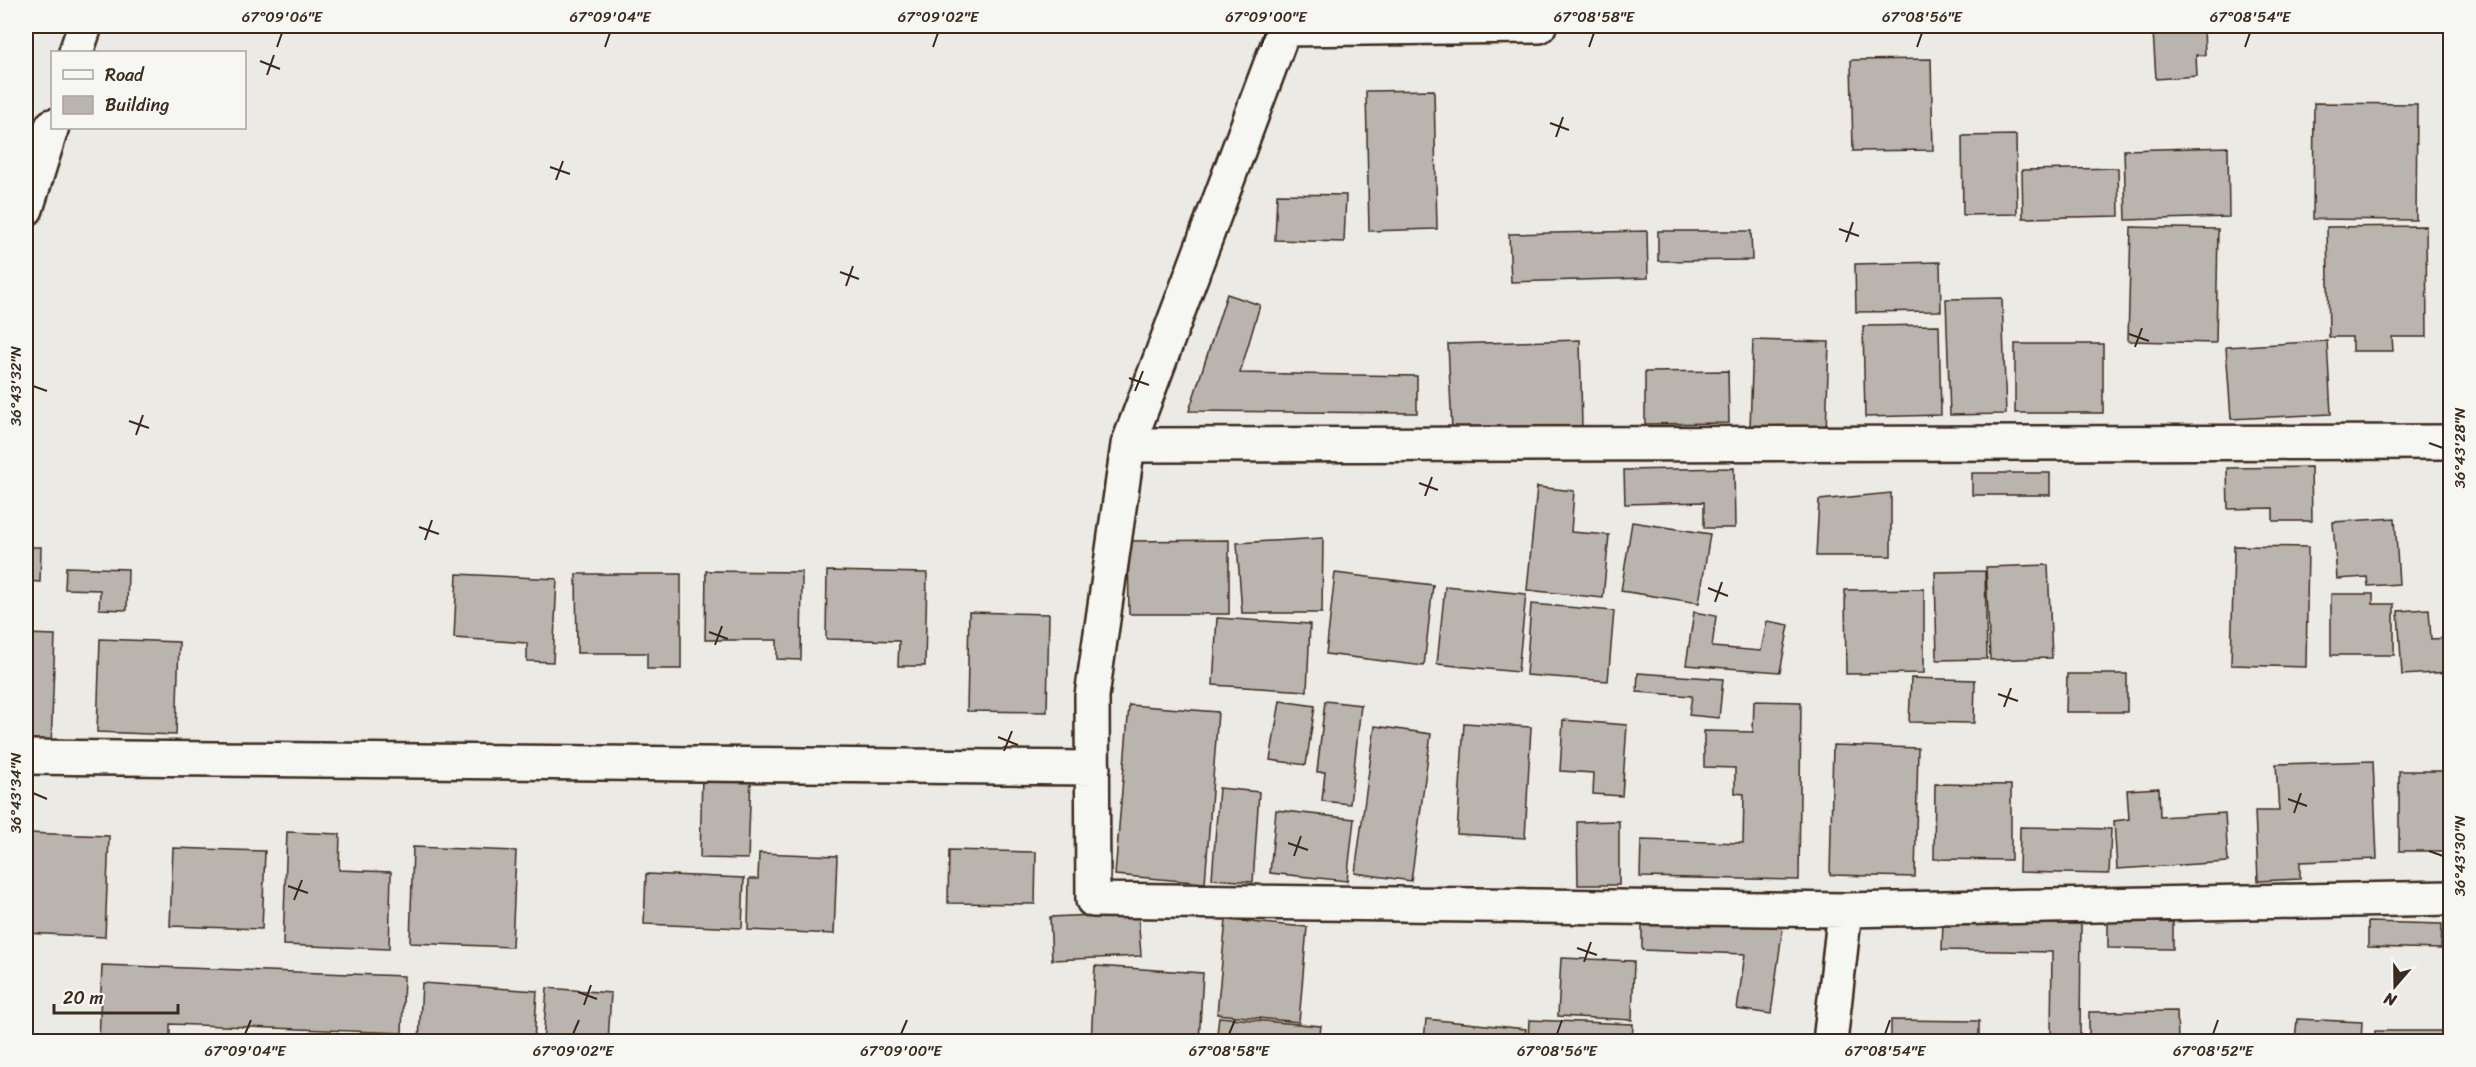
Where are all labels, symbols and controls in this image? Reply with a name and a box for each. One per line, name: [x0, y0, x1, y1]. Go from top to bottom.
text: 67°09'06"E: [242, 4, 324, 30]
text: 67°09'04"E: [569, 4, 652, 30]
text: 67°09'02"E: [898, 4, 980, 30]
text: 67°09'00"E: [1225, 4, 1308, 30]
text: 67°08'58"E: [1554, 4, 1636, 30]
text: 67°08'56"E: [1882, 4, 1964, 30]
text: 67°08'54"E: [2210, 4, 2292, 30]
legend: [51, 51, 246, 129]
text: Road: [105, 59, 145, 91]
text: Building: [105, 89, 169, 121]
text: 36°43'32"N: [3, 345, 29, 426]
text: 36°43'28"N: [2447, 407, 2473, 488]
text: 36°43'34"N: [3, 752, 29, 833]
text: 36°43'30"N: [2447, 815, 2473, 896]
north arrow: [2365, 956, 2425, 1016]
scale bar: [54, 977, 178, 1015]
text: 20 m: [63, 982, 103, 1014]
text: N: [2379, 984, 2401, 1015]
text: 67°09'04"E: [204, 1038, 287, 1064]
text: 67°09'02"E: [533, 1038, 615, 1064]
text: 67°09'00"E: [860, 1038, 943, 1064]
text: 67°08'58"E: [1189, 1038, 1271, 1064]
text: 67°08'56"E: [1517, 1038, 1599, 1064]
text: 67°08'54"E: [1845, 1038, 1927, 1064]
text: 67°08'52"E: [2173, 1038, 2255, 1064]

